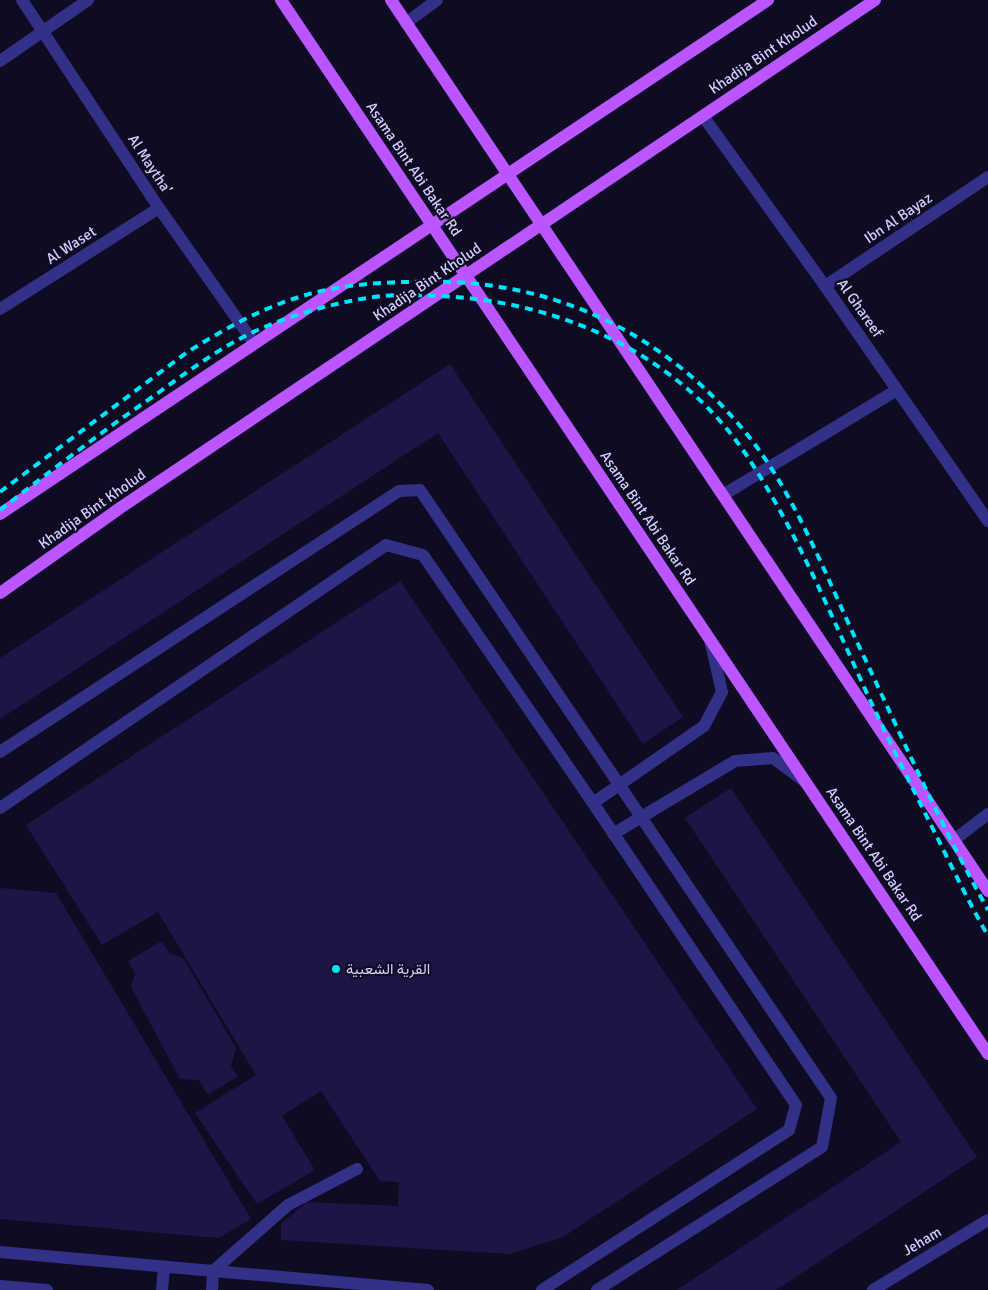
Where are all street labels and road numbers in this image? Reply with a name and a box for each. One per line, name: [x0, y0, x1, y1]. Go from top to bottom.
street label: Khadija Bint Kholud: [705, 12, 821, 98]
street label: Asama Bint Abi Bakar Rd: [362, 99, 466, 240]
street label: Al Maytha': [124, 131, 176, 197]
street label: Ibn Al Bayaz: [861, 189, 936, 247]
street label: Al Waset: [43, 222, 99, 268]
street label: Khadija Bint Kholud: [369, 239, 485, 325]
street label: Al Ghareef: [833, 275, 887, 342]
street label: Asama Bint Abi Bakar Rd: [596, 448, 700, 589]
street label: Khadija Bint Kholud: [35, 465, 149, 553]
street label: Asama Bint Abi Bakar Rd: [822, 784, 926, 925]
street label: Jeham: [899, 1222, 945, 1260]

